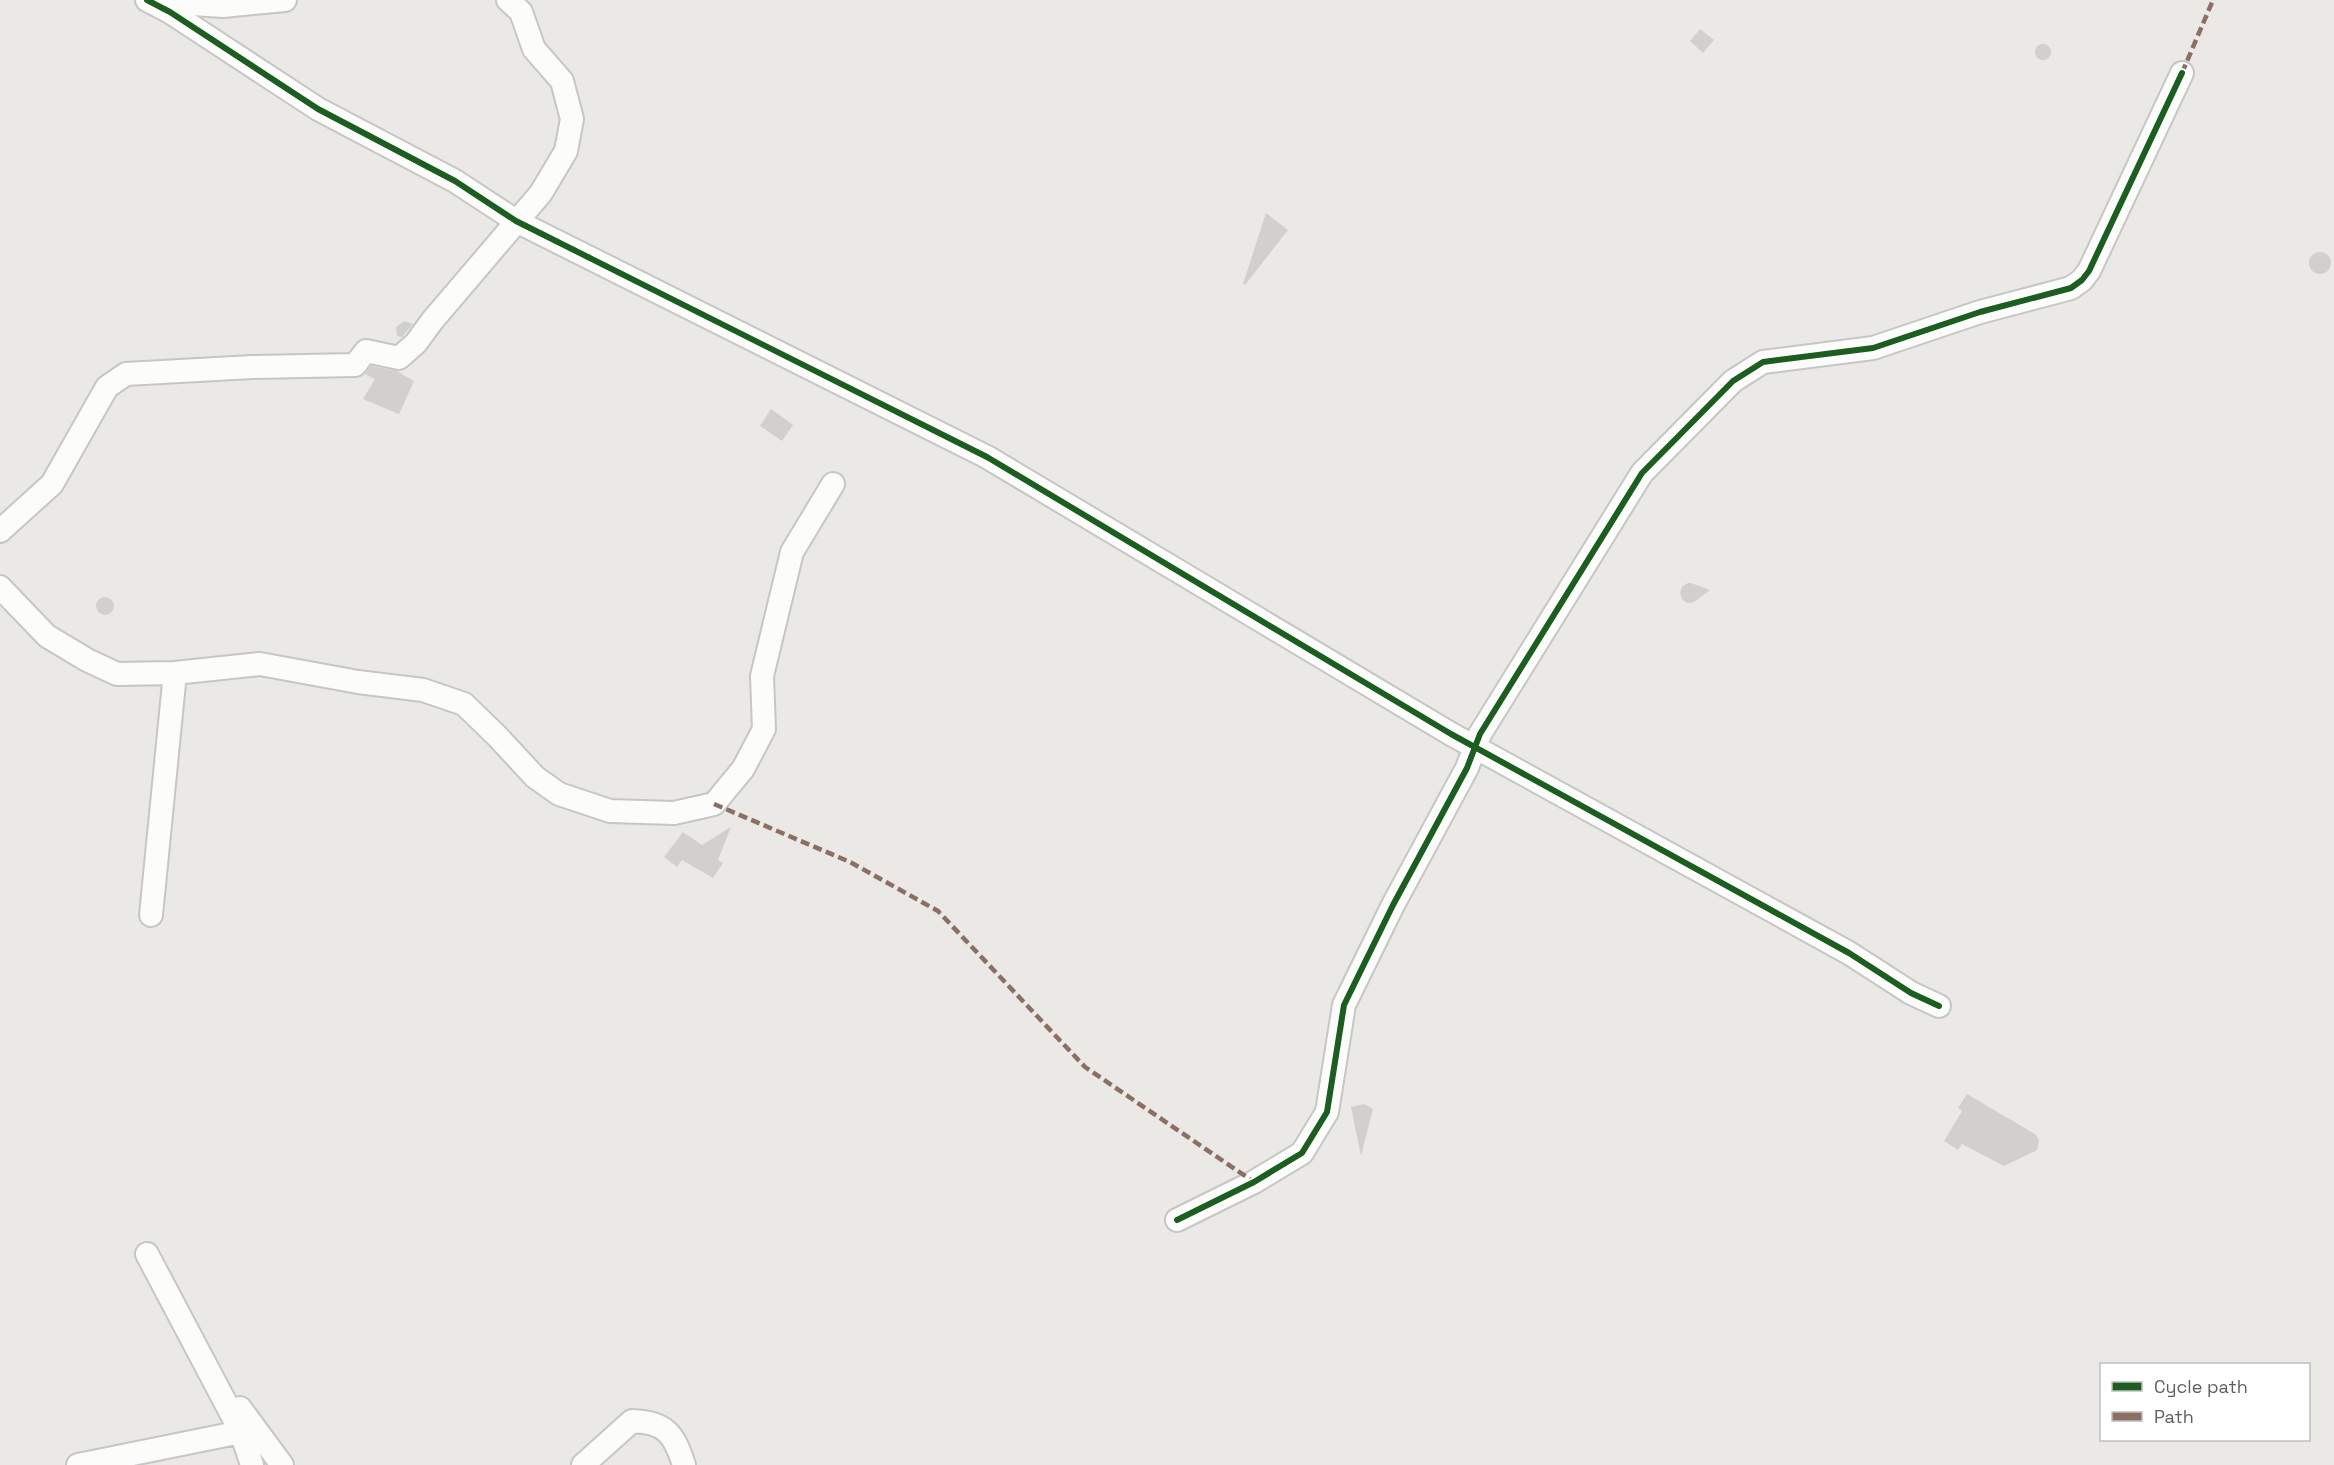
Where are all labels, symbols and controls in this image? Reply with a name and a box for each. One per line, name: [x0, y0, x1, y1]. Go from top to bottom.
legend: [2100, 1363, 2310, 1441]
text: Cycle path: [2154, 1375, 2248, 1398]
text: Path: [2154, 1405, 2194, 1428]

